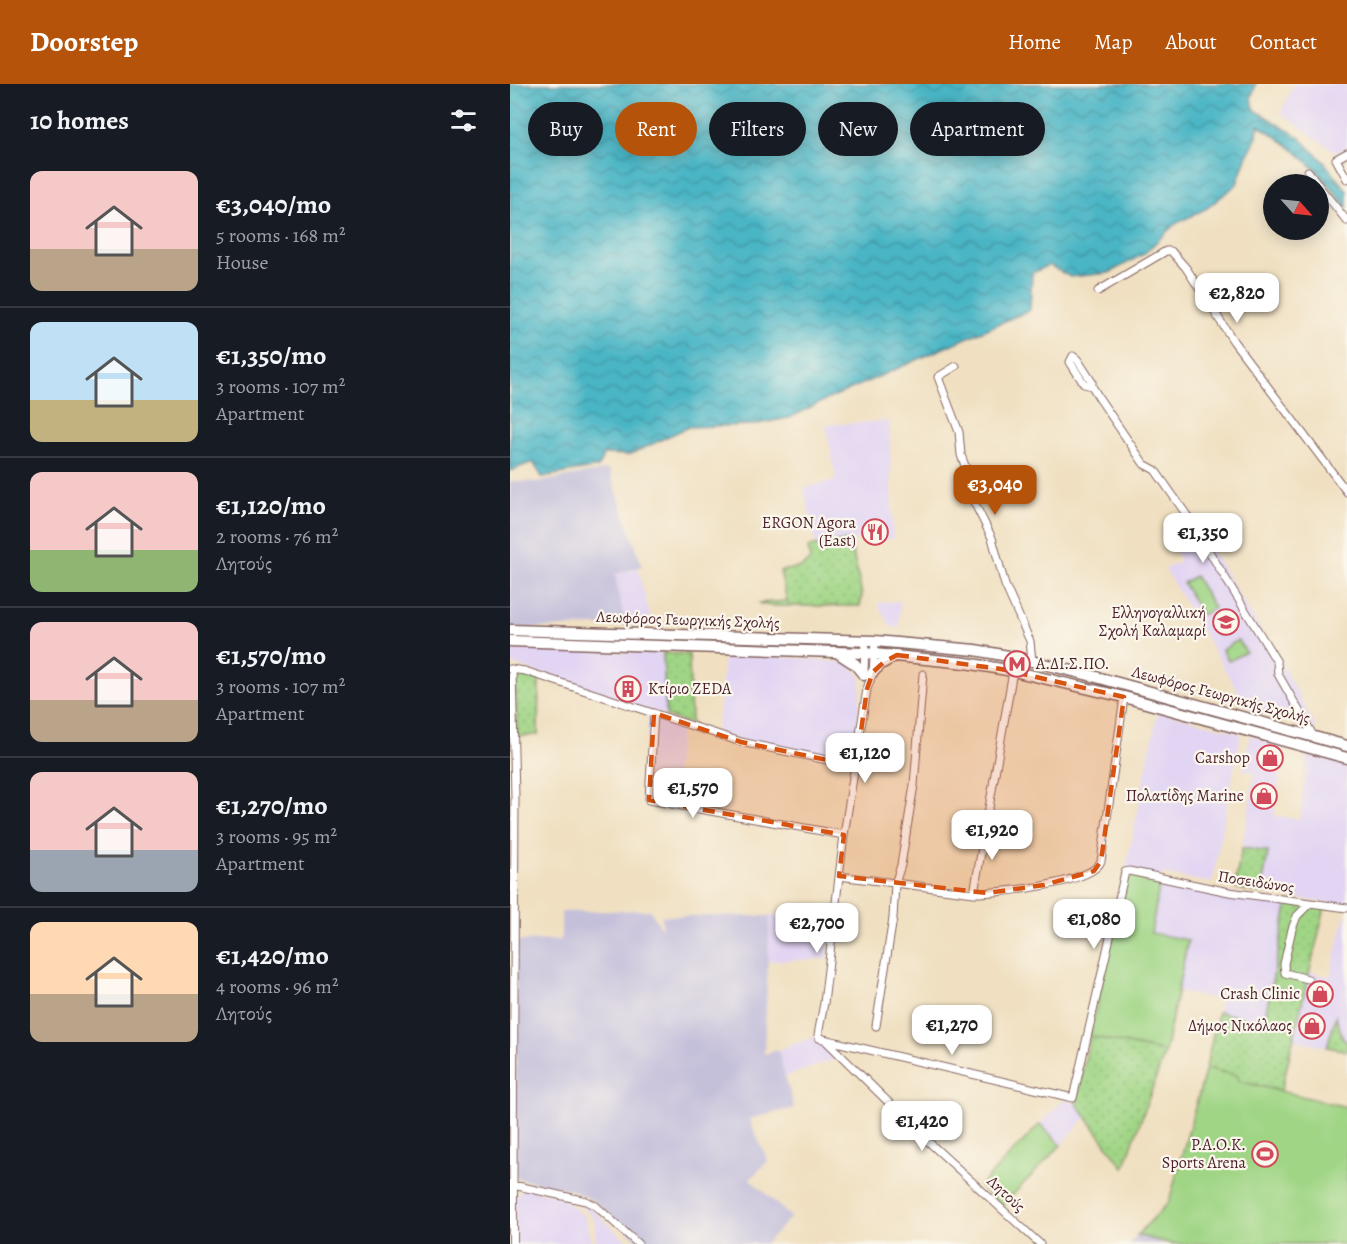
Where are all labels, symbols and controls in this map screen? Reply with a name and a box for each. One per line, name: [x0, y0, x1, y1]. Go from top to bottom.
text: Doorstep: [30, 23, 138, 61]
text: Home: [1008, 28, 1061, 56]
text: Map: [1094, 28, 1132, 56]
text: About: [1165, 28, 1217, 56]
text: Contact: [1250, 28, 1317, 56]
chip: Buy: [528, 102, 603, 156]
chip: Rent: [615, 102, 697, 156]
chip: Filters: [709, 102, 806, 156]
chip: New: [818, 102, 898, 156]
chip: Apartment: [910, 102, 1045, 156]
text: 10 homes: [30, 103, 129, 138]
icon: filters: [447, 104, 480, 137]
north arrow: [1263, 174, 1329, 240]
map controls: [1263, 174, 1329, 240]
text: €3,040/mo: [216, 187, 331, 222]
icon: home: [78, 195, 150, 267]
text: 5 rooms · 168 m²: [216, 222, 345, 249]
text: House: [216, 249, 268, 276]
pin: €2,820: [1188, 273, 1286, 324]
text: €2,820: [1209, 279, 1265, 306]
text: €1,350/mo: [216, 338, 326, 373]
icon: home: [78, 346, 150, 418]
text: 3 rooms · 107 m²: [216, 373, 345, 400]
text: Apartment: [216, 400, 305, 427]
pin: €3,040: [946, 465, 1044, 516]
text: €3,040: [968, 471, 1022, 498]
text: €1,120/mo: [216, 488, 326, 523]
icon: home: [78, 496, 150, 568]
place label: ERGON Agora (East): [762, 512, 857, 552]
pin: €1,350: [1154, 513, 1252, 564]
restaurant icon: ERGON Agora (East): [860, 517, 890, 547]
text: €1,350: [1177, 519, 1229, 546]
text: 2 rooms · 76 m²: [216, 523, 338, 550]
text: Λητούς: [216, 550, 272, 577]
place label: Ελληνογαλλική Σχολή Καλαμαρί: [1099, 602, 1207, 642]
street label: Λεωφόρος Γεωργικής Σχολής: [595, 606, 780, 634]
school or university icon: Ελληνογαλλική Σχολή Καλαμαρί: [1211, 607, 1241, 637]
text: €1,570/mo: [216, 638, 326, 673]
icon: home: [78, 646, 150, 718]
metro station icon: Α.ΔΙ.Σ.ΠΟ.: [1002, 649, 1032, 679]
place label: Α.ΔΙ.Σ.ΠΟ.: [1035, 653, 1109, 675]
street label: Λεωφόρος Γεωργικής Σχολής: [1128, 660, 1313, 729]
text: 3 rooms · 107 m²: [216, 673, 345, 700]
building icon: Κτίριο ZEDA: [613, 674, 643, 704]
place label: Κτίριο ZEDA: [648, 678, 732, 700]
text: Apartment: [216, 700, 305, 727]
pin: €1,120: [816, 733, 914, 784]
text: €1,120: [840, 739, 890, 766]
shop icon: Carshop: [1255, 743, 1285, 773]
place label: Carshop: [1195, 747, 1250, 769]
pin: €1,570: [644, 768, 742, 819]
text: €1,570: [667, 774, 719, 801]
shop icon: Πολατίδης Marine: [1249, 781, 1279, 811]
place label: Πολατίδης Marine: [1126, 785, 1244, 807]
text: €1,270/mo: [216, 788, 328, 823]
icon: home: [78, 796, 150, 868]
pin: €1,920: [943, 810, 1041, 861]
text: €1,920: [966, 816, 1019, 843]
text: 3 rooms · 95 m²: [216, 823, 337, 850]
text: Apartment: [216, 850, 305, 877]
street label: Ποσειδώνος: [1216, 865, 1296, 899]
pin: €1,080: [1045, 899, 1143, 950]
pin: €2,700: [768, 903, 866, 954]
text: €1,080: [1067, 905, 1121, 932]
text: €2,700: [789, 909, 845, 936]
text: €1,420/mo: [216, 938, 329, 973]
icon: home: [78, 946, 150, 1018]
text: 4 rooms · 96 m²: [216, 973, 338, 1000]
shop icon: Crash Clinic: [1305, 979, 1335, 1009]
place label: Crash Clinic: [1220, 983, 1300, 1005]
text: Λητούς: [216, 1000, 272, 1027]
pin: €1,270: [903, 1005, 1001, 1056]
text: €1,270: [926, 1011, 978, 1038]
shop icon: Δήμος Νικόλαος: [1297, 1011, 1327, 1041]
place label: Δήμος Νικόλαος: [1188, 1015, 1292, 1037]
pin: €1,420: [873, 1101, 971, 1152]
text: €1,420: [895, 1107, 949, 1134]
place label: P.A.O.K. Sports Arena: [1162, 1134, 1247, 1174]
sports icon: P.A.O.K. Sports Arena: [1250, 1139, 1280, 1169]
street label: Λητούς: [981, 1170, 1030, 1218]

